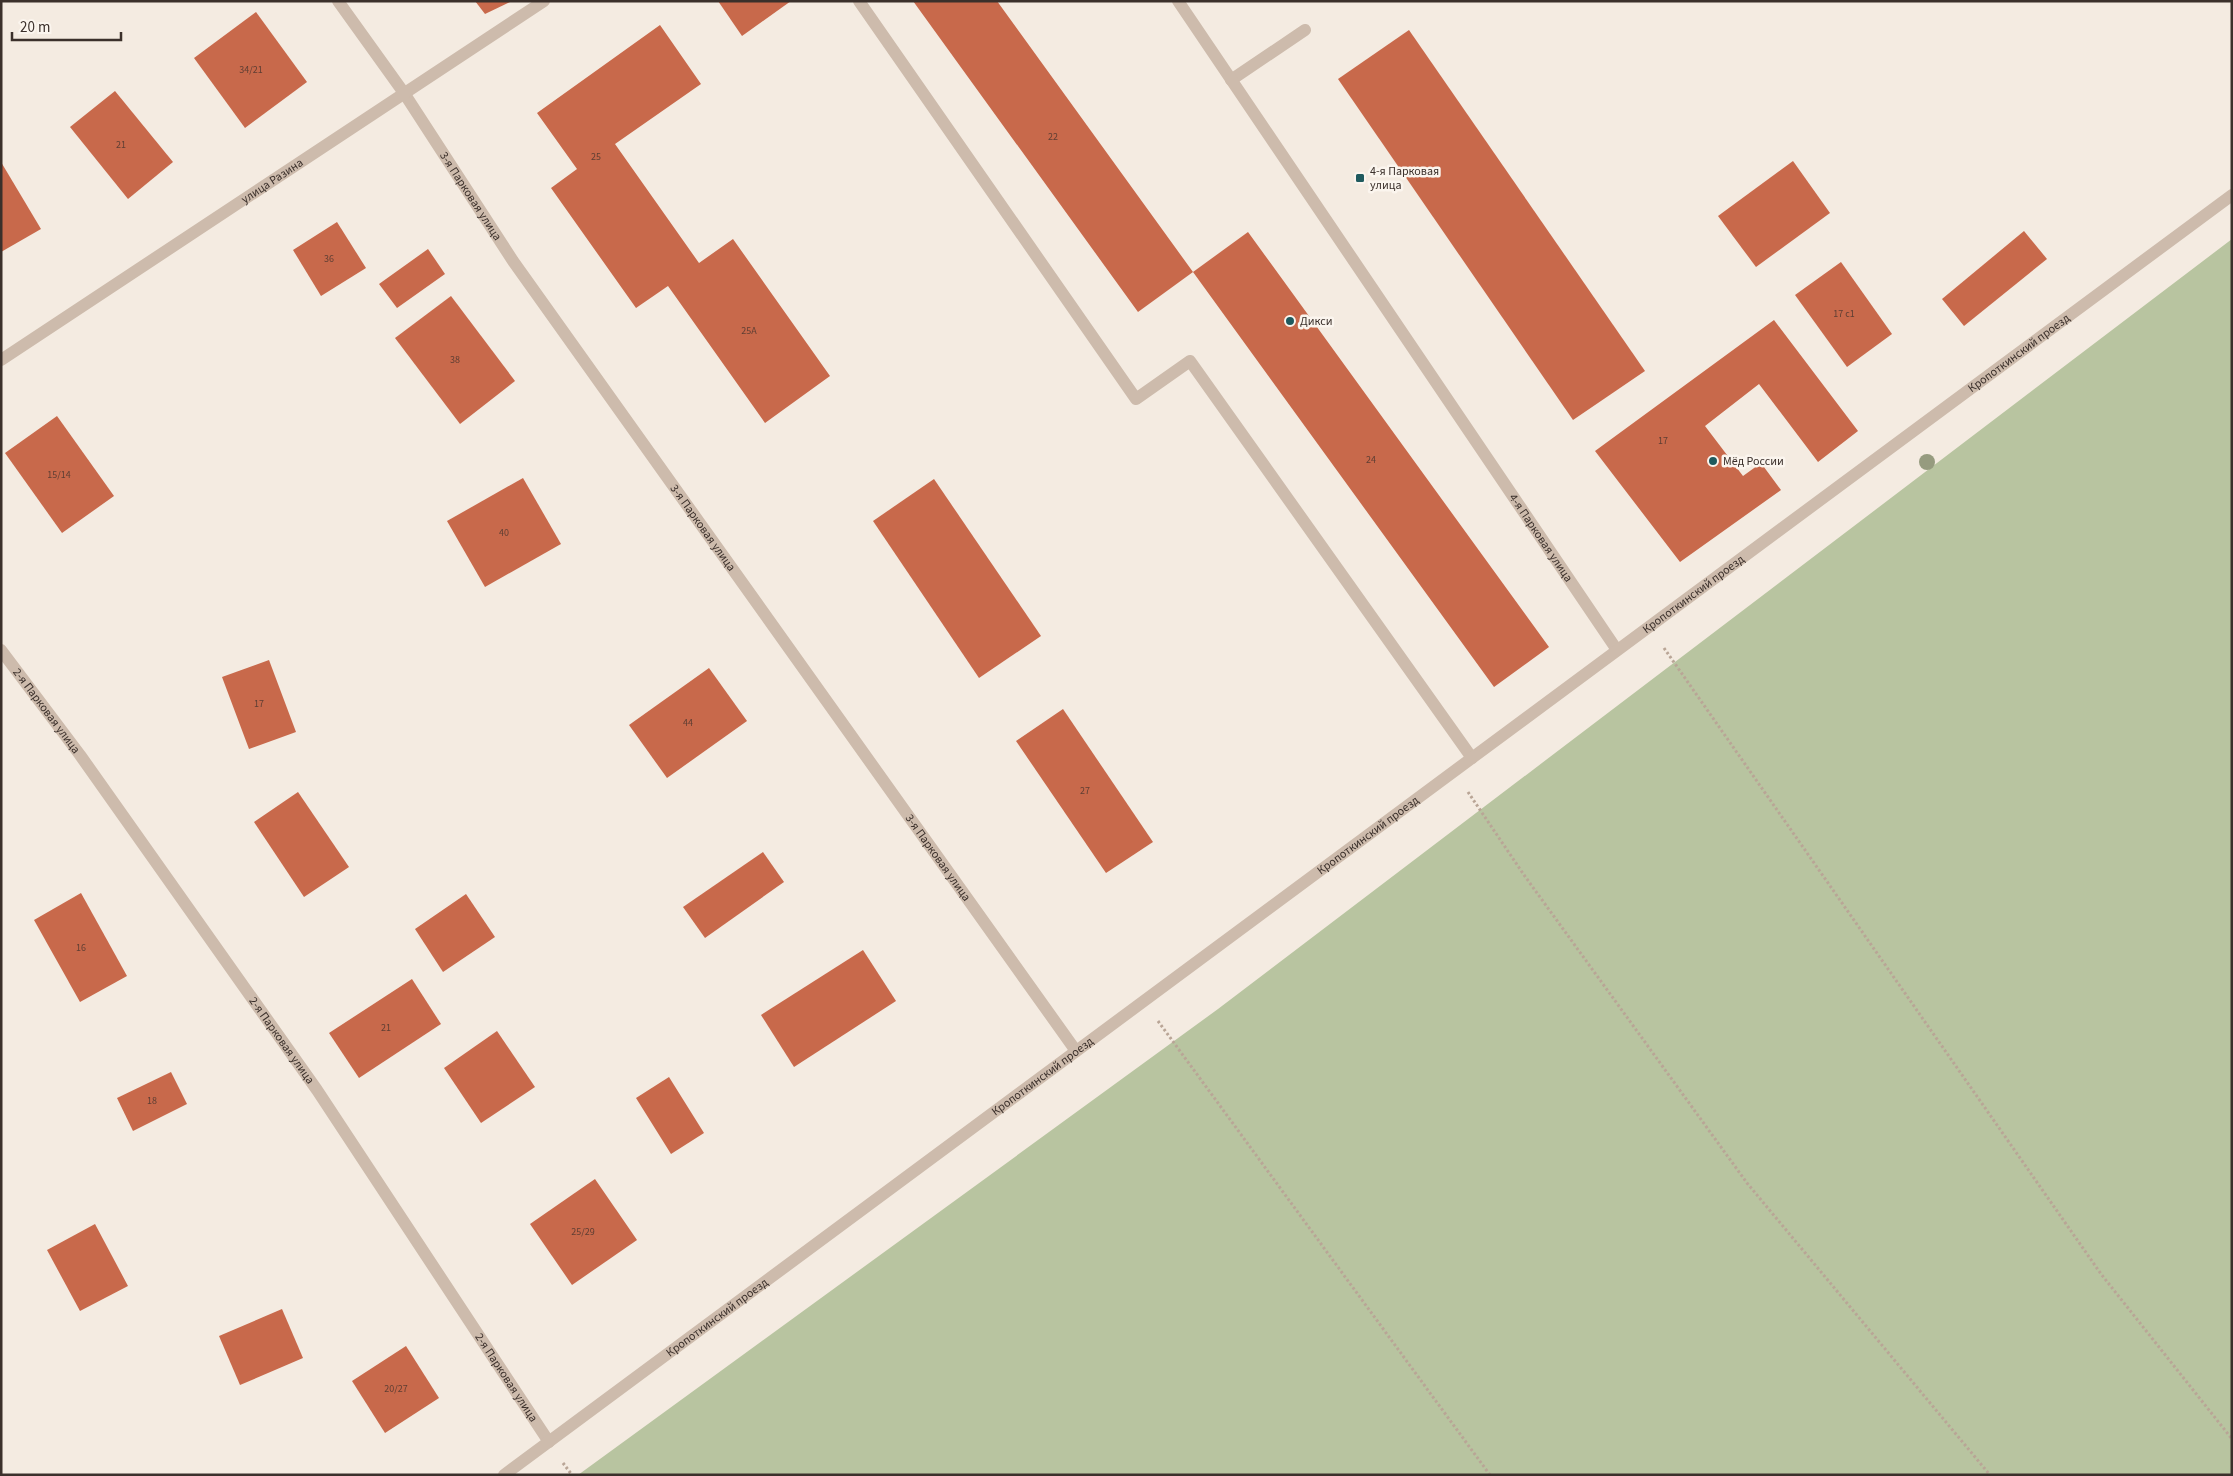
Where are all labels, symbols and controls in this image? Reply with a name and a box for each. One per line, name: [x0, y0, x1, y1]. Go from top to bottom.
scale bar: [12, 10, 121, 42]
text: 20 m: [20, 17, 50, 38]
house number: 34/21: [239, 63, 263, 77]
house number: 22: [1048, 130, 1058, 144]
house number: 21: [116, 138, 126, 152]
street label: 3-я Парковая улица: [436, 148, 506, 244]
house number: 25: [591, 150, 601, 164]
street label: улица Разина: [238, 154, 307, 208]
place label: 4-я Парковая улица: [1370, 163, 1439, 194]
marker: 4-я Парковая улица: [1354, 172, 1366, 184]
house number: 36: [324, 252, 334, 266]
house number: 17 с1: [1833, 307, 1855, 321]
street label: Кропоткинский проезд: [1964, 309, 2074, 396]
place label: Дикси: [1300, 313, 1333, 330]
marker: Дикси: [1284, 315, 1296, 327]
house number: 25А: [741, 324, 757, 338]
house number: 38: [450, 353, 460, 367]
house number: 17: [1658, 434, 1668, 448]
house number: 24: [1366, 453, 1376, 467]
place label: Мёд России: [1723, 453, 1784, 470]
marker: Мёд России: [1707, 455, 1719, 467]
house number: 15/14: [47, 468, 71, 482]
street label: 3-я Парковая улица: [666, 481, 740, 575]
street label: 4-я Парковая улица: [1505, 490, 1577, 585]
house number: 40: [499, 526, 509, 540]
street label: Кропоткинский проезд: [1639, 550, 1748, 638]
street label: 2-я Парковая улица: [9, 664, 85, 757]
house number: 17: [254, 697, 264, 711]
house number: 44: [683, 716, 693, 730]
house number: 27: [1080, 784, 1090, 798]
street label: Кропоткинский проезд: [1313, 791, 1423, 879]
street label: 3-я Парковая улица: [901, 811, 975, 904]
house number: 16: [76, 941, 86, 955]
street label: 2-я Парковая улица: [245, 993, 319, 1087]
house number: 21: [381, 1021, 391, 1035]
street label: Кропоткинский проезд: [988, 1032, 1097, 1120]
house number: 18: [147, 1094, 157, 1108]
house number: 25/29: [571, 1225, 595, 1239]
street label: Кропоткинский проезд: [662, 1273, 772, 1361]
street label: 2-я Парковая улица: [471, 1330, 542, 1425]
house number: 20/27: [384, 1382, 408, 1396]

